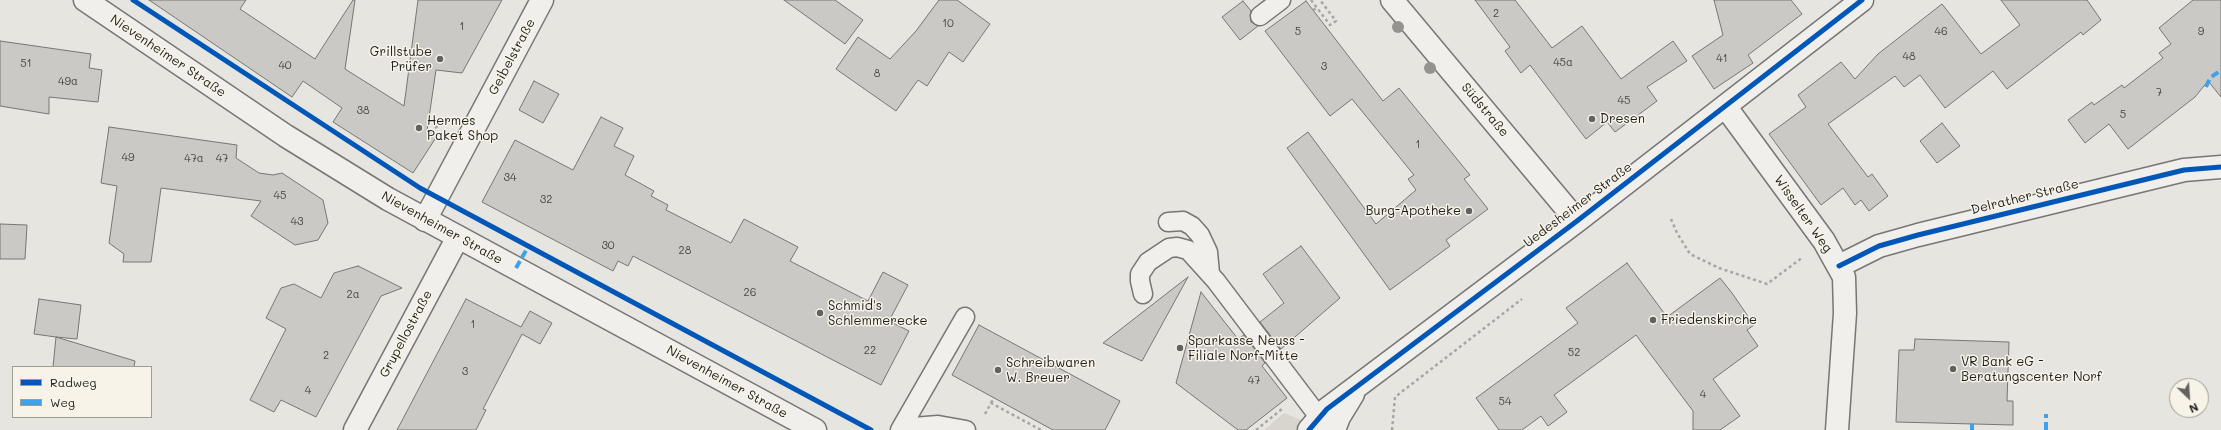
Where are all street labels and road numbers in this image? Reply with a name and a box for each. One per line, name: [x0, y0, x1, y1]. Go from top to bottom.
street label: Nievenheimer Straße: [107, 11, 229, 101]
street label: Geibelstraße: [485, 16, 539, 98]
street label: Südstraße: [1458, 80, 1512, 140]
street label: Uedesheimer Straße: [1521, 159, 1635, 251]
street label: Wisselter Weg: [1771, 172, 1835, 256]
street label: Delrather Straße: [1969, 176, 2081, 218]
street label: Nievenheimer Straße: [379, 188, 505, 268]
street label: Grupellostraße: [376, 288, 436, 380]
street label: Nievenheimer Straße: [664, 342, 790, 422]

